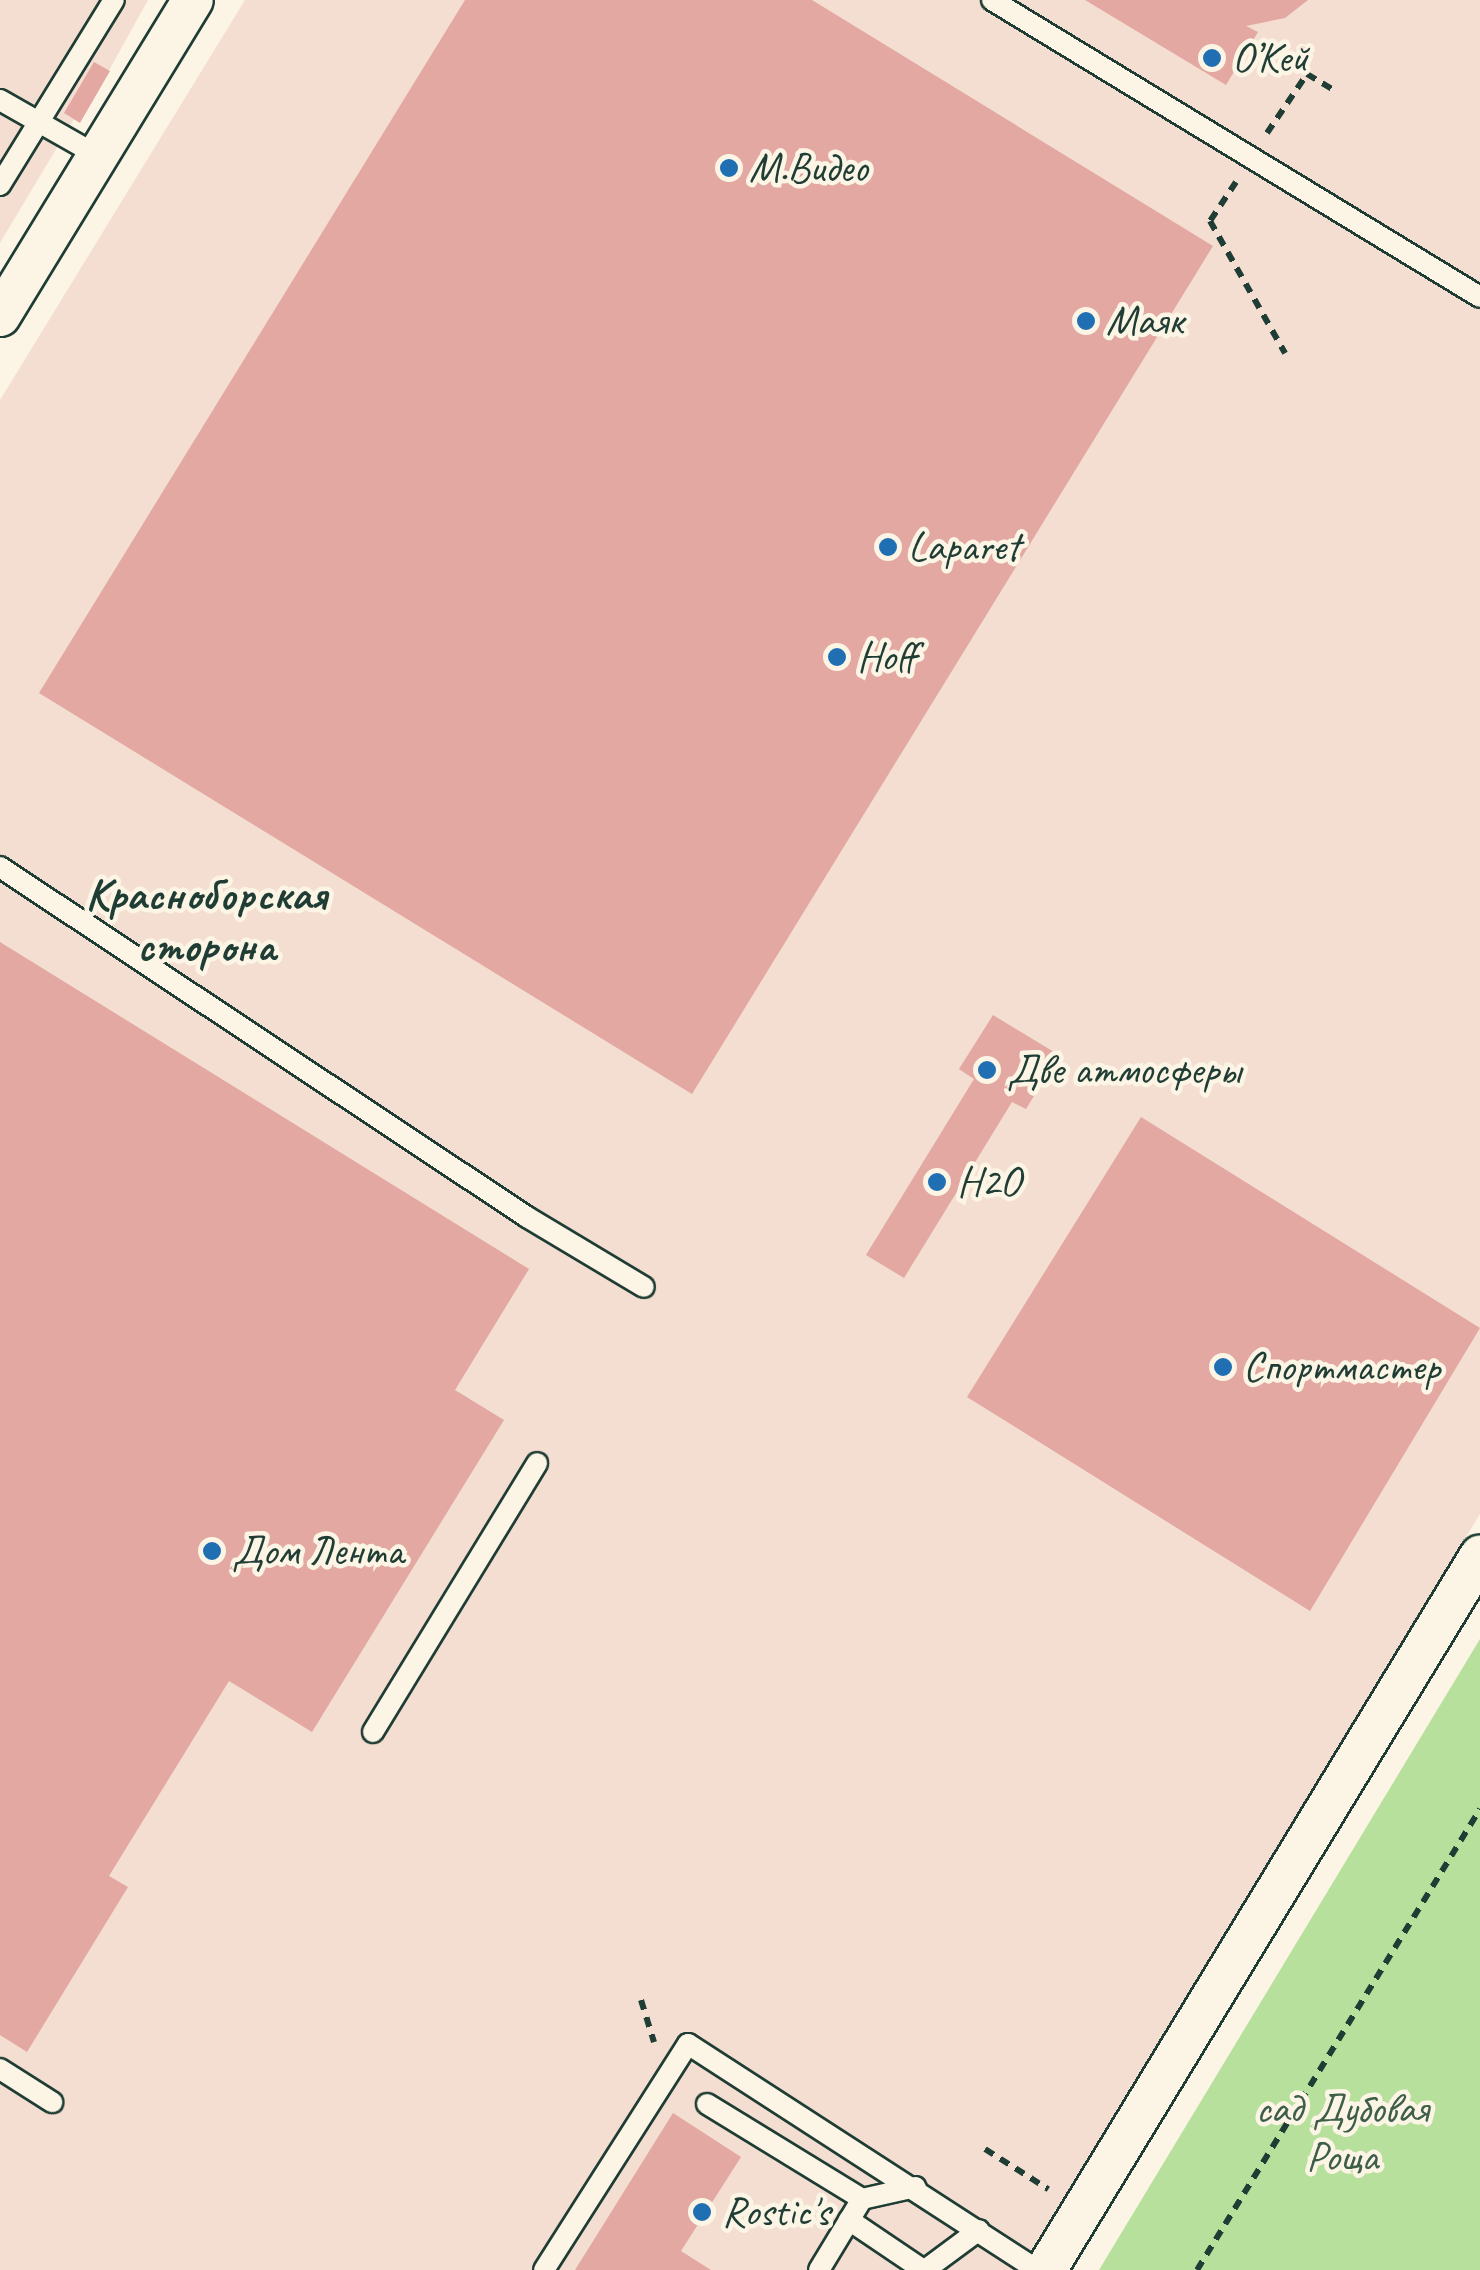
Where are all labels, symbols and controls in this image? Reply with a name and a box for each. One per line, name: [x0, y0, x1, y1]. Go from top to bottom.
place label: О’Кей: [1232, 33, 1308, 83]
marker: О’Кей: [1201, 47, 1223, 69]
place label: М.Видео: [749, 143, 867, 193]
marker: М.Видео: [718, 157, 740, 179]
place label: Маяк: [1106, 296, 1183, 346]
marker: Маяк: [1075, 310, 1097, 332]
place label: Laparet: [908, 522, 1020, 572]
marker: Laparet: [877, 536, 899, 558]
place label: Hoff: [857, 632, 916, 682]
marker: Hoff: [826, 646, 848, 668]
district label: Красноборская сторона: [85, 868, 327, 974]
place label: Две атмосферы: [1007, 1045, 1243, 1095]
marker: Две атмосферы: [976, 1059, 998, 1081]
place label: H2O: [957, 1157, 1020, 1207]
marker: H2O: [926, 1171, 948, 1193]
place label: Спортмастер: [1243, 1342, 1440, 1392]
marker: Спортмастер: [1212, 1356, 1234, 1378]
place label: Дом Лента: [232, 1526, 407, 1576]
marker: Дом Лента: [201, 1540, 223, 1562]
park label: сад Дубовая Роща: [1255, 2084, 1429, 2182]
place label: Rostic's: [722, 2187, 830, 2237]
marker: Rostic's: [691, 2201, 713, 2223]

